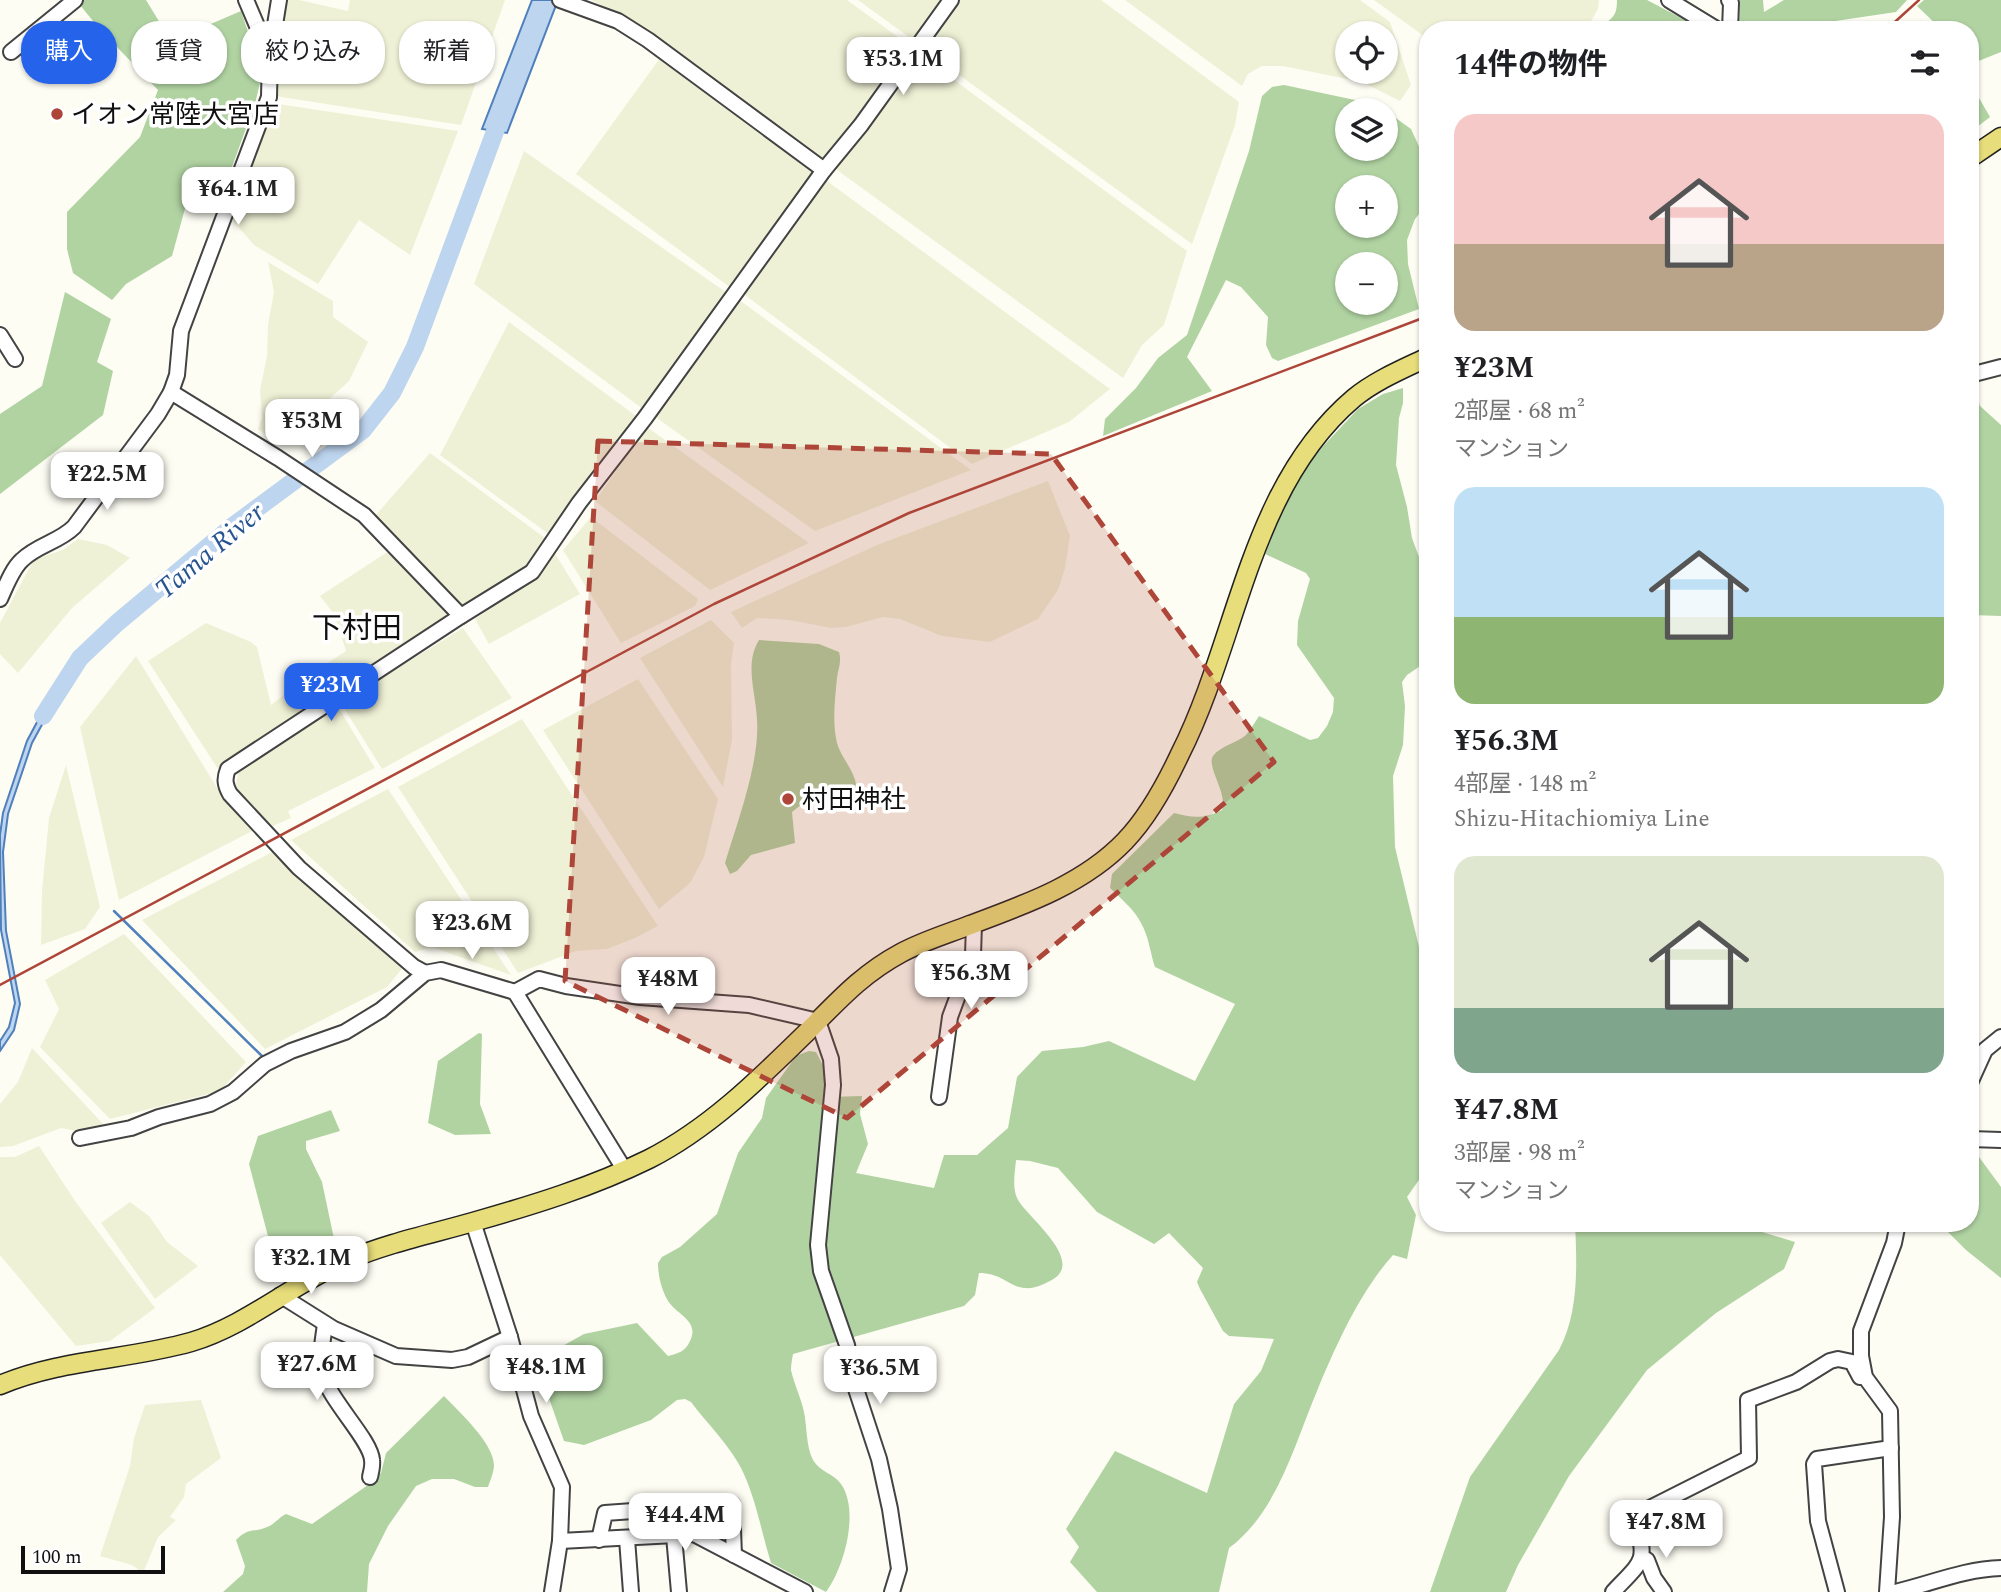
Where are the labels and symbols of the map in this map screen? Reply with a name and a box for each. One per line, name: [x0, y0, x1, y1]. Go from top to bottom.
pin: ¥53.1M: [846, 38, 960, 97]
place label: イオン常陸大宮店: [71, 95, 279, 135]
marker: イオン常陸大宮店: [49, 106, 65, 122]
pin: ¥64.1M: [181, 168, 295, 227]
pin: ¥53M: [271, 400, 353, 459]
pin: ¥22.5M: [50, 452, 164, 512]
water label: Tama River: [145, 492, 275, 610]
district label: 下村田: [312, 606, 402, 652]
pin: ¥23M: [290, 664, 372, 723]
place label: 村田神社: [802, 780, 906, 820]
marker: 村田神社: [780, 791, 796, 807]
pin: ¥23.6M: [415, 902, 529, 961]
pin: ¥56.3M: [914, 951, 1028, 1011]
pin: ¥48M: [627, 958, 709, 1017]
pin: ¥32.1M: [254, 1236, 368, 1296]
pin: ¥27.6M: [260, 1342, 374, 1402]
pin: ¥48.1M: [489, 1346, 603, 1405]
pin: ¥36.5M: [823, 1346, 937, 1406]
pin: ¥44.4M: [628, 1494, 742, 1553]
pin: ¥47.8M: [1609, 1500, 1723, 1560]
scale bar: [21, 1543, 164, 1575]

